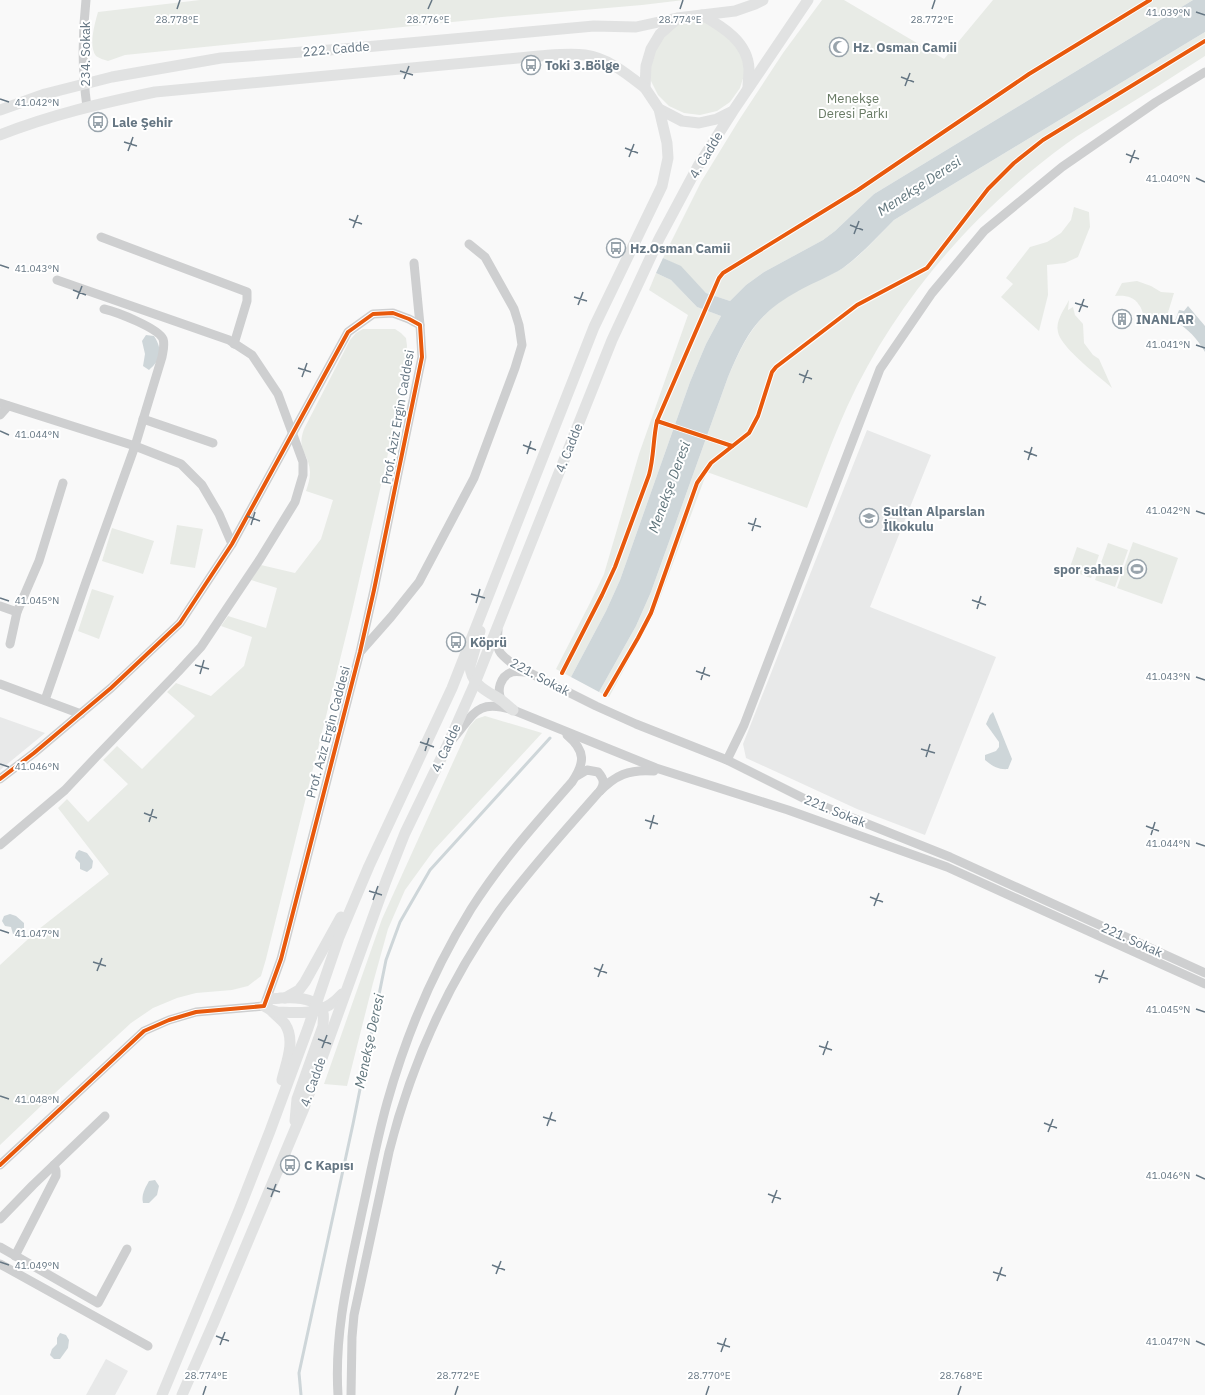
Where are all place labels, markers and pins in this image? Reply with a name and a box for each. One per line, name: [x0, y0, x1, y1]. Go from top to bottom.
mosque icon: Hz. Osman Camii: [828, 36, 850, 58]
place label: Hz. Osman Camii: [853, 39, 957, 56]
bus stop icon: Toki 3.Bölge: [520, 54, 542, 76]
place label: Toki 3.Bölge: [545, 57, 620, 74]
bus stop icon: Lale Şehir: [87, 111, 109, 133]
place label: Lale Şehir: [112, 114, 173, 131]
bus stop icon: Hz.Osman Camii: [605, 237, 627, 259]
place label: Hz.Osman Camii: [630, 240, 730, 257]
building icon: INANLAR: [1111, 308, 1133, 330]
place label: INANLAR: [1136, 311, 1194, 328]
place label: Sultan Alparslan İlkokulu: [883, 503, 985, 535]
school or university icon: Sultan Alparslan İlkokulu: [858, 507, 880, 529]
sports icon: spor sahası: [1126, 558, 1148, 580]
place label: spor sahası: [1054, 561, 1123, 578]
bus stop icon: Köprü: [445, 631, 467, 653]
place label: Köprü: [470, 634, 507, 651]
bus stop icon: C Kapısı: [279, 1154, 301, 1176]
place label: C Kapısı: [304, 1157, 354, 1174]

